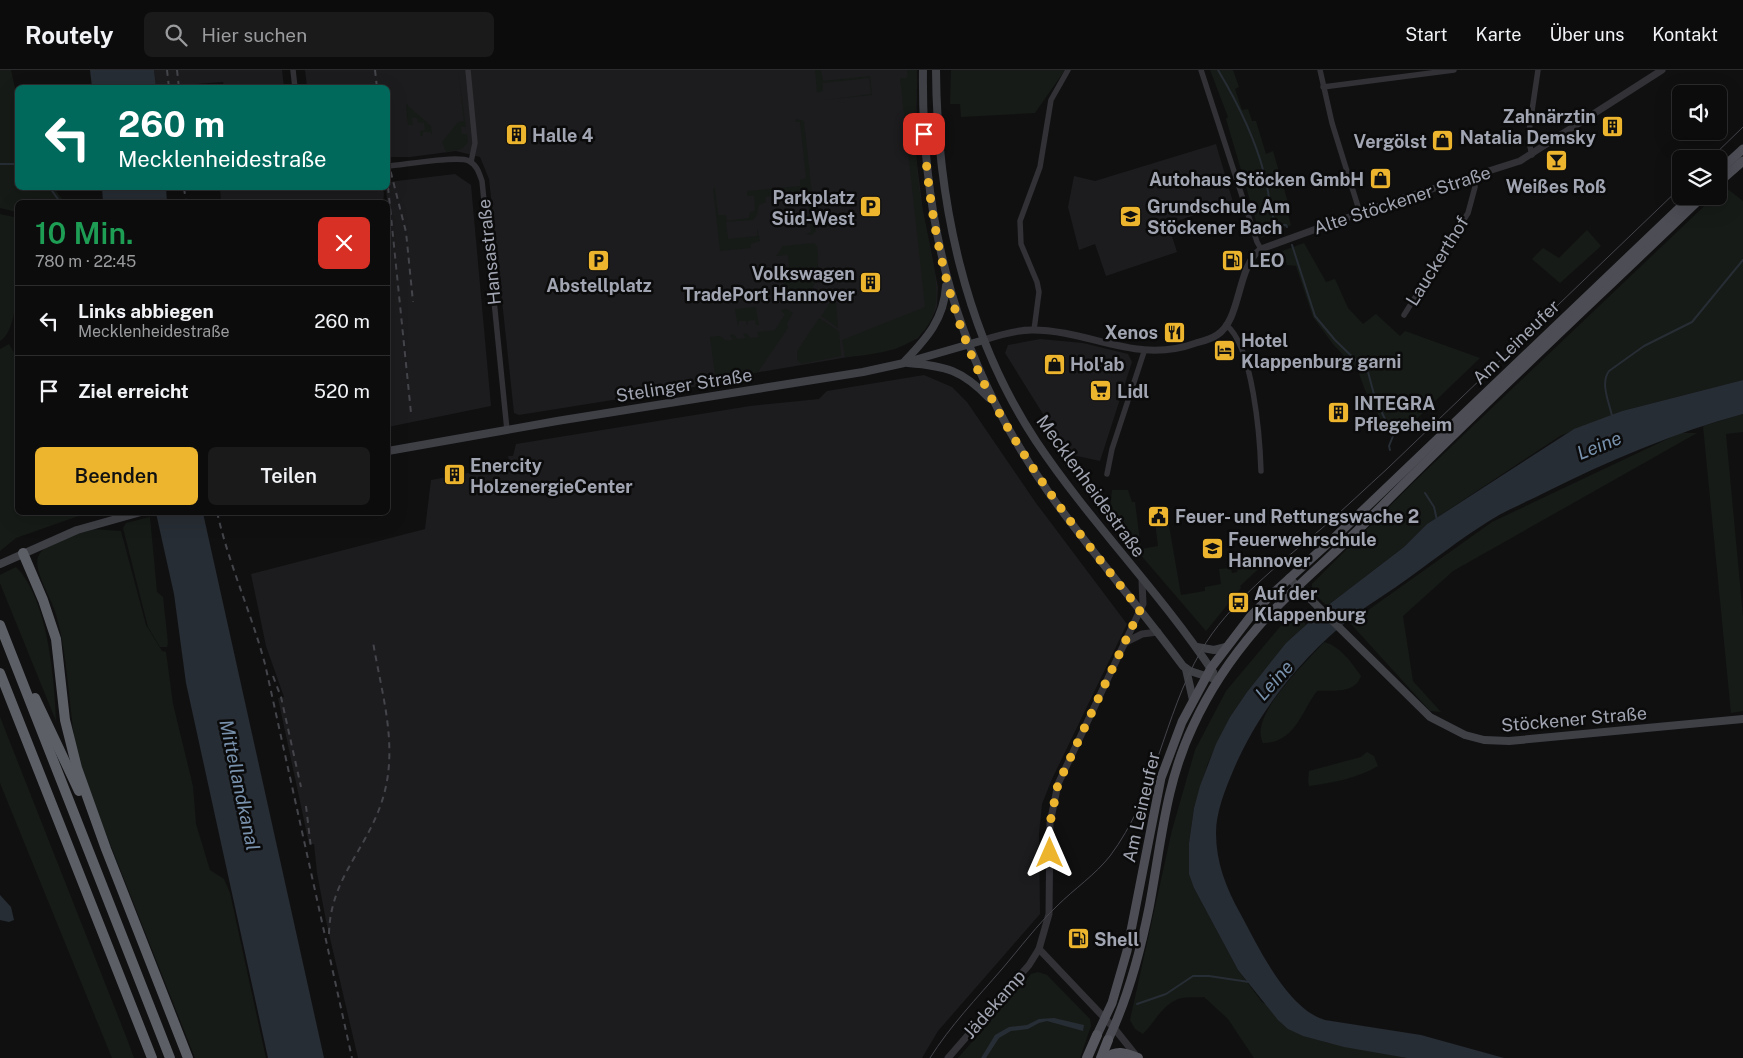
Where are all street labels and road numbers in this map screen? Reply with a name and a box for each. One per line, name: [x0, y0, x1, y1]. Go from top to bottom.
street label: Alte Stöckener Straße: [1311, 161, 1493, 239]
street label: Hansastraße: [473, 198, 505, 306]
street label: Lauckerthof: [1401, 213, 1473, 309]
street label: Am Leineufer: [1468, 295, 1564, 389]
street label: Stelinger Straße: [614, 364, 754, 406]
street label: Mecklenheidestraße: [1032, 411, 1150, 561]
street label: Stöckener Straße: [1500, 702, 1648, 736]
street label: Am Leineufer: [1118, 750, 1164, 864]
street label: Jädekamp: [959, 965, 1029, 1043]

